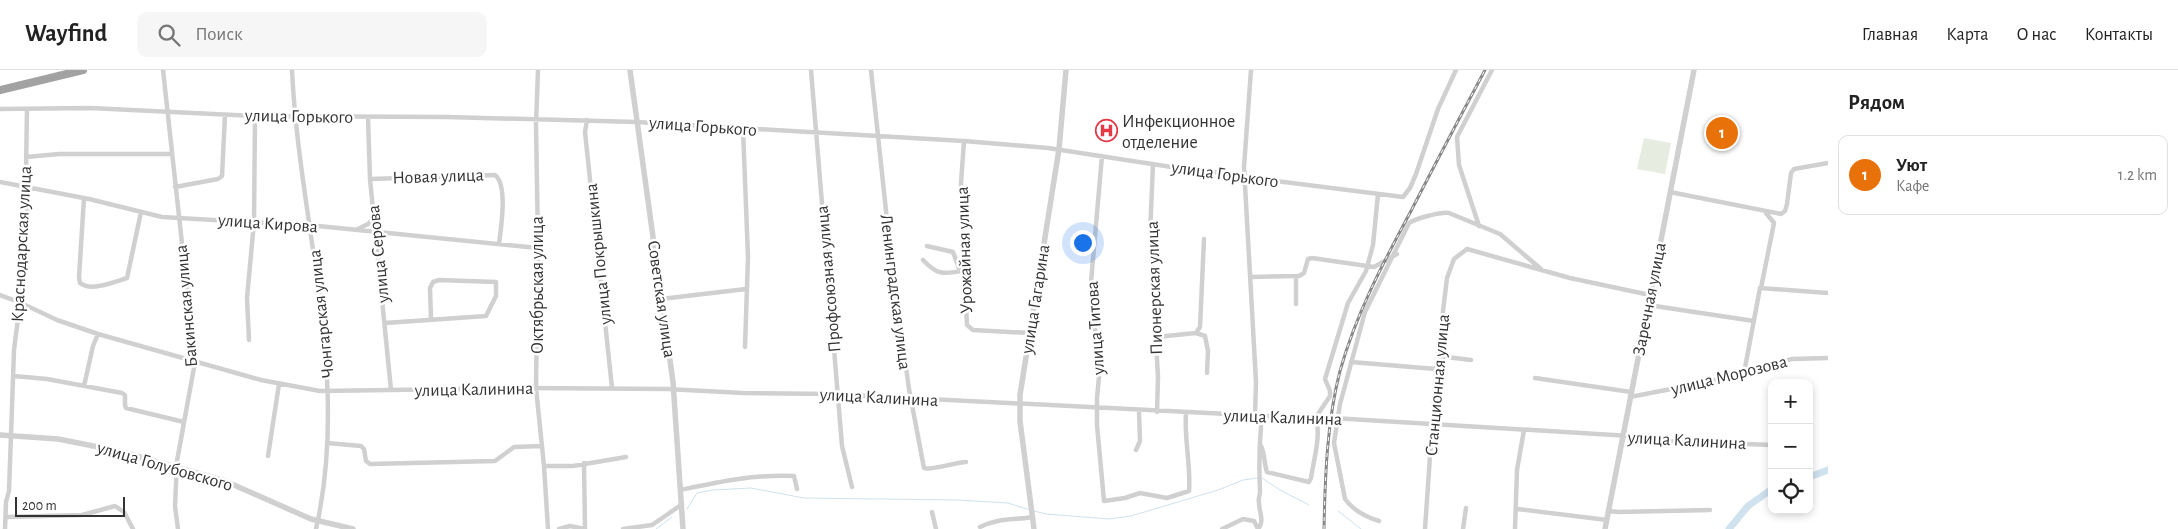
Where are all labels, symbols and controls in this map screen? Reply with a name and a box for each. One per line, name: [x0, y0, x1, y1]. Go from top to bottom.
search box: [137, 12, 487, 57]
icon: search: [155, 21, 183, 49]
text: Wayfind: [25, 22, 107, 46]
text: Поиск: [195, 25, 243, 44]
text: Главная: [1862, 26, 1918, 44]
text: Карта: [1946, 26, 1988, 44]
text: О нас: [2016, 26, 2057, 44]
text: Контакты: [2085, 26, 2153, 44]
text: Рядом: [1848, 92, 1905, 113]
street label: улица Горького: [244, 107, 353, 127]
place label: Инфекционное отделение: [1122, 113, 1235, 152]
street label: улица Горького: [647, 114, 757, 140]
pin: 1: [1706, 114, 1738, 152]
hospital icon: Инфекционное отделение: [1094, 119, 1118, 143]
text: Уют: [1896, 156, 1927, 175]
street label: улица Горького: [1169, 158, 1280, 191]
street label: Краснодарская улица: [9, 165, 35, 323]
street label: Новая улица: [392, 166, 484, 188]
text: 1: [1862, 167, 1868, 183]
text: 1.2 km: [2118, 167, 2157, 183]
text: Кафе: [1896, 178, 1929, 194]
street label: улица Покрышкина: [583, 182, 615, 327]
street label: Урожайная улица: [954, 186, 976, 314]
street label: улица Серова: [365, 204, 393, 305]
street label: Профсоюзная улица: [814, 205, 844, 353]
street label: улица Кирова: [216, 211, 318, 236]
street label: Ленинградская улица: [877, 213, 913, 371]
street label: Октябрьская улица: [528, 216, 547, 354]
street label: Пионерская улица: [1144, 221, 1166, 355]
your location: [1070, 230, 1096, 256]
street label: Советская улица: [644, 239, 678, 359]
street label: Заречная улица: [1630, 241, 1670, 357]
street label: улица Гагарина: [1018, 243, 1054, 356]
street label: Бакинская улица: [173, 244, 201, 368]
street label: Чонгарская улица: [306, 249, 338, 379]
street label: улица Титова: [1084, 280, 1108, 376]
street label: Станционная улица: [1423, 313, 1453, 457]
street label: улица Морозова: [1668, 353, 1789, 399]
map controls: [1768, 379, 1813, 514]
button: +: [1768, 379, 1813, 424]
street label: улица Калинина: [414, 380, 533, 400]
street label: улица Калинина: [818, 386, 939, 410]
street label: улица Калинина: [1222, 407, 1343, 429]
button: −: [1768, 424, 1813, 469]
street label: улица Калинина: [1626, 429, 1747, 453]
street label: улица Голубовского: [94, 438, 235, 495]
button: locate: [1768, 469, 1813, 514]
scale bar: [15, 494, 125, 517]
text: 200 m: [22, 499, 57, 513]

